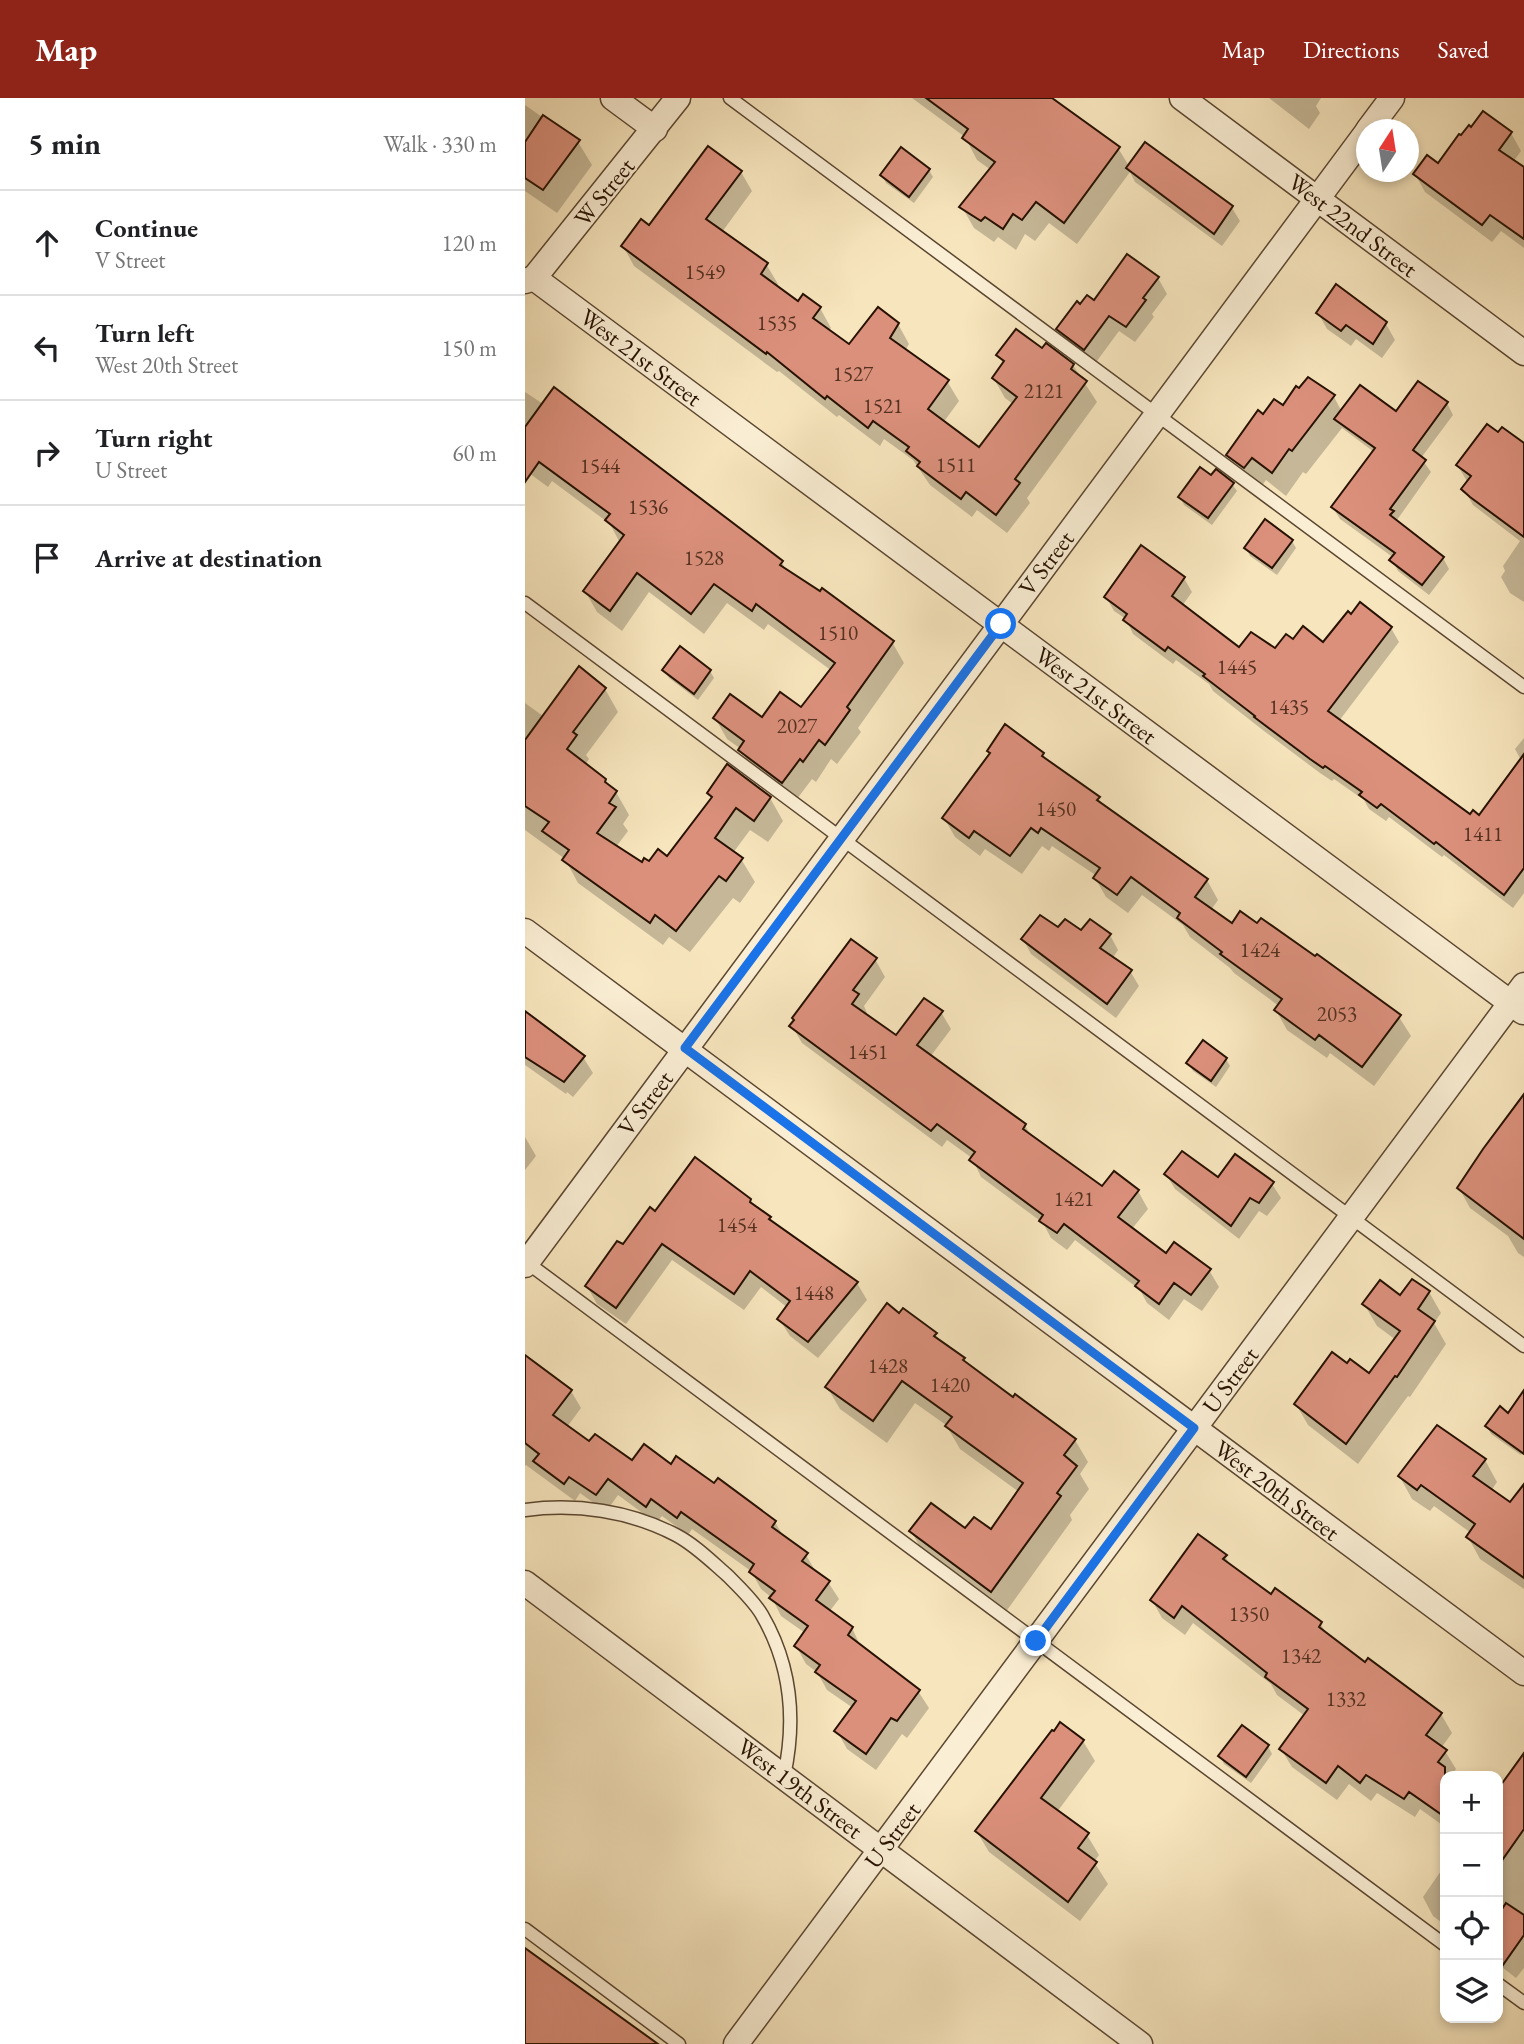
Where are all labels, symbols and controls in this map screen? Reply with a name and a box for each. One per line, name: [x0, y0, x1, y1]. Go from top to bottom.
text: Map: [35, 28, 97, 71]
text: Map: [1222, 34, 1265, 65]
text: Directions: [1303, 34, 1400, 65]
text: Saved: [1438, 34, 1489, 65]
north arrow: [1356, 119, 1419, 182]
text: 5 min: [28, 124, 101, 163]
text: Walk · 330 m: [383, 129, 497, 159]
street label: W Street: [567, 151, 641, 233]
street label: West 22nd Street: [1282, 166, 1424, 284]
text: Continue: [95, 211, 198, 245]
icon: ahead: [28, 224, 66, 262]
text: 120 m: [441, 228, 497, 258]
text: V Street: [95, 245, 166, 275]
house number: 1549: [685, 258, 725, 285]
street label: West 21st Street: [574, 301, 709, 413]
house number: 1535: [757, 309, 797, 336]
text: Turn left: [95, 316, 194, 350]
icon: left: [28, 329, 66, 367]
text: 150 m: [441, 333, 497, 363]
text: West 20th Street: [95, 350, 238, 380]
house number: 1527: [833, 360, 874, 387]
house number: 2121: [1024, 377, 1064, 404]
house number: 1521: [863, 392, 903, 419]
text: Turn right: [95, 421, 213, 455]
icon: right: [28, 434, 66, 472]
text: 60 m: [452, 438, 497, 468]
house number: 1511: [936, 451, 976, 478]
house number: 1544: [580, 452, 621, 479]
text: U Street: [95, 455, 167, 485]
house number: 1536: [628, 493, 668, 520]
street label: V Street: [1011, 524, 1081, 602]
icon: arrive: [28, 539, 66, 577]
text: Arrive at destination: [95, 541, 322, 575]
house number: 1528: [684, 544, 724, 571]
route start: [985, 608, 1016, 639]
house number: 1510: [818, 619, 858, 646]
street label: West 21st Street: [1029, 639, 1164, 751]
house number: 1445: [1217, 653, 1257, 680]
house number: 1435: [1269, 693, 1309, 720]
house number: 2027: [777, 712, 818, 739]
house number: 1450: [1036, 795, 1076, 822]
house number: 1411: [1463, 820, 1503, 847]
house number: 1424: [1240, 936, 1281, 963]
house number: 2053: [1317, 1000, 1357, 1027]
house number: 1451: [848, 1038, 888, 1065]
street label: V Street: [610, 1064, 680, 1142]
house number: 1421: [1054, 1185, 1094, 1212]
house number: 1454: [717, 1211, 758, 1238]
house number: 1448: [794, 1279, 834, 1306]
street label: U Street: [1195, 1340, 1265, 1419]
house number: 1428: [868, 1352, 908, 1379]
house number: 1420: [930, 1371, 970, 1398]
street label: West 20th Street: [1208, 1433, 1346, 1548]
house number: 1350: [1229, 1600, 1269, 1627]
route end: [1020, 1625, 1051, 1656]
house number: 1342: [1281, 1642, 1321, 1669]
house number: 1332: [1326, 1685, 1366, 1712]
street label: West 19th Street: [731, 1731, 869, 1846]
map controls: [1440, 1771, 1503, 2023]
button: +: [1440, 1771, 1503, 1834]
street label: U Street: [857, 1795, 927, 1874]
button: −: [1440, 1834, 1503, 1897]
button: locate: [1440, 1897, 1503, 1960]
button: layers: [1440, 1960, 1503, 2023]

